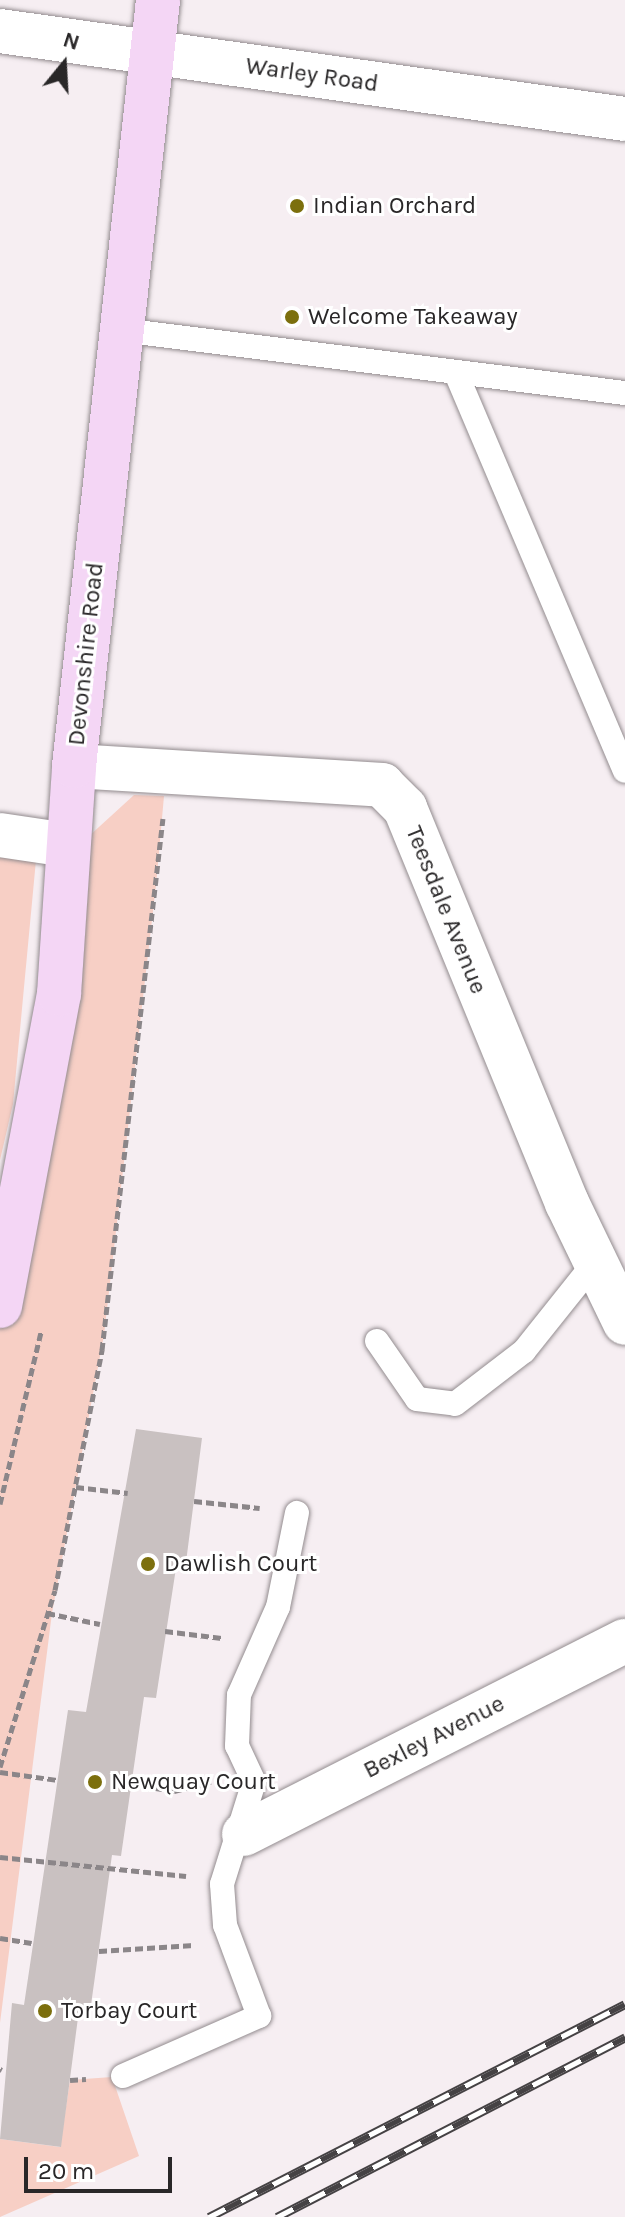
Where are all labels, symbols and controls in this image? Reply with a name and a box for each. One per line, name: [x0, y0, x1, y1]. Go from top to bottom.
north arrow: [24, 24, 104, 104]
text: N: [60, 26, 83, 56]
street label: Warley Road: [244, 51, 380, 99]
place label: Indian Orchard: [313, 192, 476, 220]
marker: Indian Orchard: [288, 197, 306, 215]
place label: Welcome Takeaway: [308, 303, 518, 331]
marker: Welcome Takeaway: [283, 308, 301, 326]
street label: Devonshire Road: [62, 561, 110, 747]
street label: Teesdale Avenue: [399, 822, 493, 998]
place label: Dawlish Court: [164, 1550, 317, 1578]
marker: Dawlish Court: [139, 1555, 157, 1573]
street label: Bexley Avenue: [359, 1689, 509, 1785]
place label: Newquay Court: [111, 1768, 276, 1796]
marker: Newquay Court: [86, 1773, 104, 1791]
place label: Torbay Court: [61, 1997, 197, 2025]
marker: Torbay Court: [36, 2002, 54, 2020]
scale bar: [28, 2141, 176, 2191]
text: 20 m: [38, 2157, 94, 2185]

